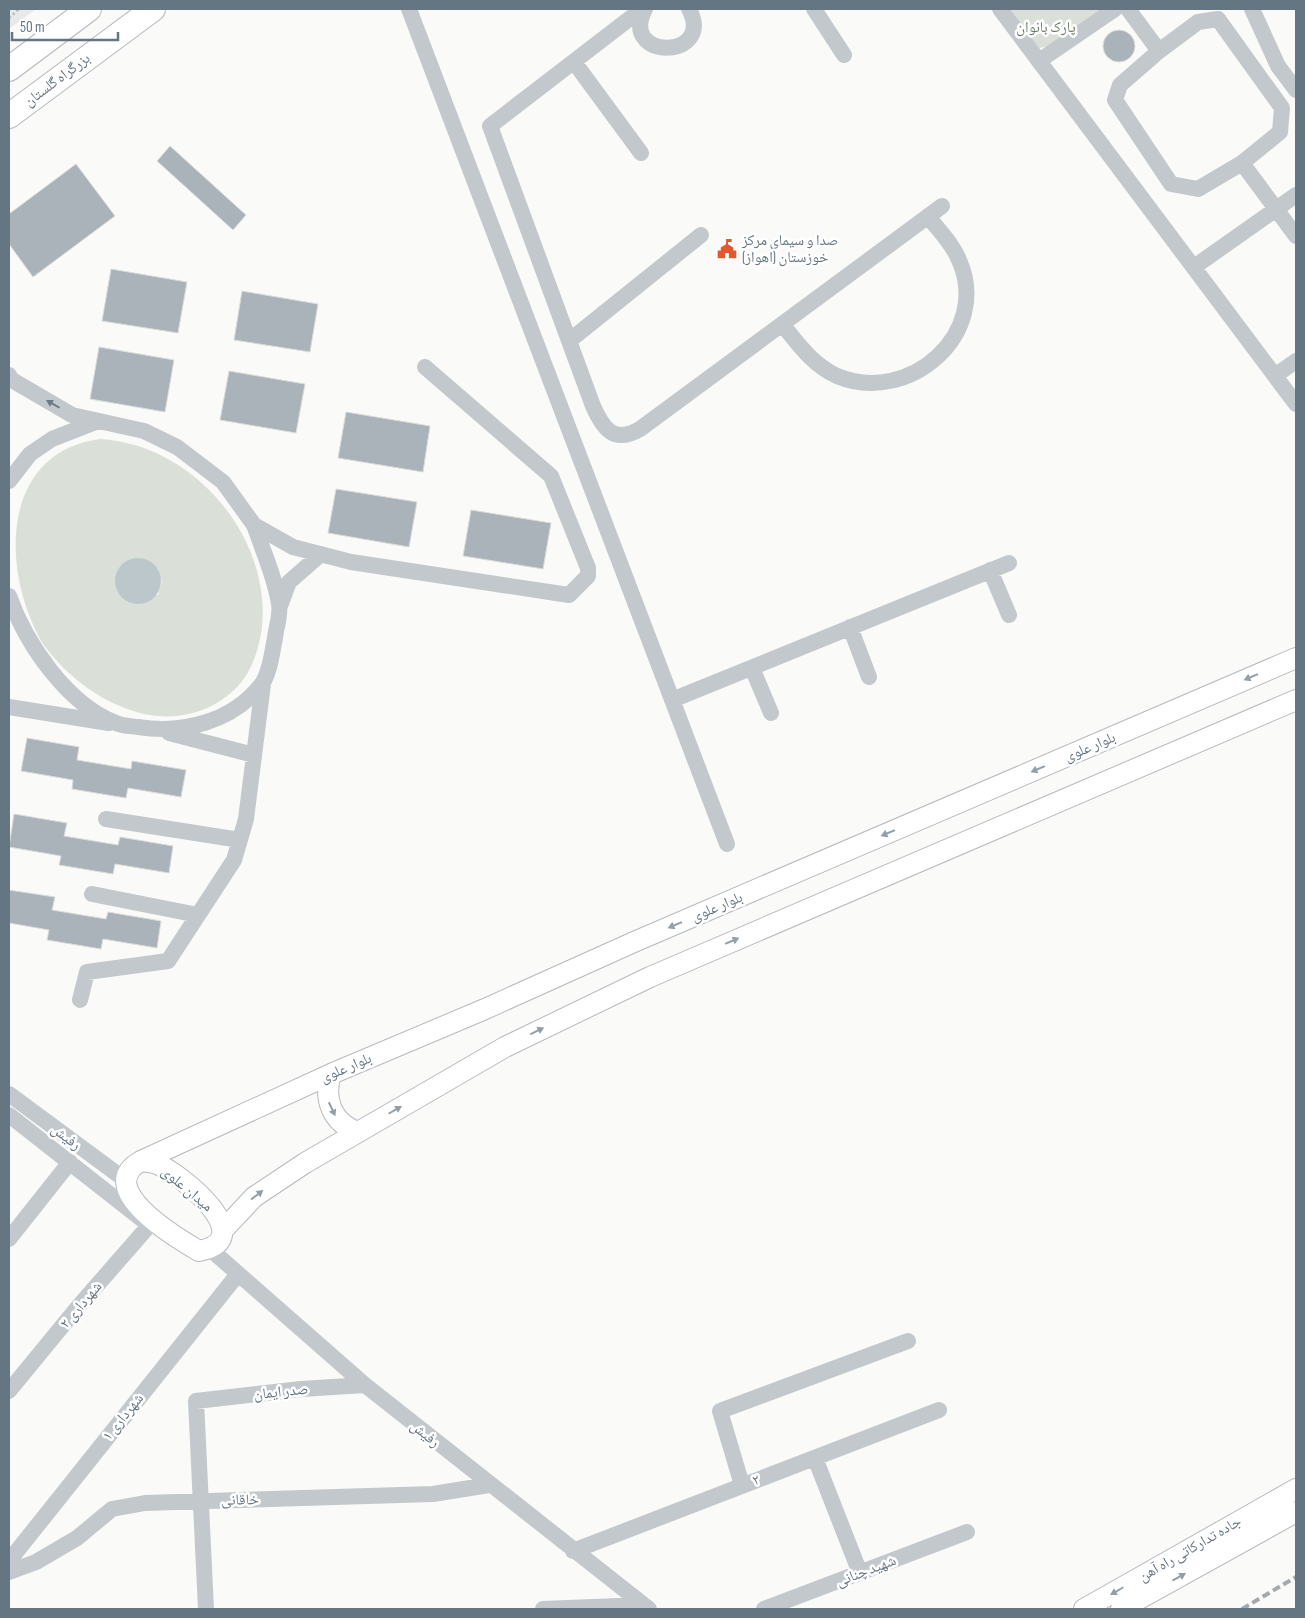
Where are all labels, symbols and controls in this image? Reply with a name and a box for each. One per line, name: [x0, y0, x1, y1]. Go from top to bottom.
scale bar: [12, 10, 119, 42]
text: 50 m: [20, 18, 45, 37]
park label: پارک بانوان: [1016, 18, 1076, 37]
street label: بزرگراه گلستان: [20, 49, 94, 111]
place label: صدا و سیمای مرکز خوزستان (اهواز): [741, 231, 838, 267]
public building icon: صدا و سیمای مرکز خوزستان (اهواز): [716, 238, 738, 260]
one-way arrow: [47, 400, 60, 409]
one-way arrow: [1244, 674, 1258, 682]
street label: بلوار علوی: [1061, 728, 1119, 766]
one-way arrow: [1030, 765, 1045, 773]
one-way arrow: [881, 830, 895, 838]
street label: بلوار علوی: [688, 888, 746, 926]
one-way arrow: [668, 921, 682, 929]
one-way arrow: [725, 937, 740, 945]
one-way arrow: [530, 1027, 544, 1035]
street label: بلوار علوی: [317, 1049, 375, 1087]
one-way arrow: [328, 1102, 336, 1116]
one-way arrow: [389, 1106, 402, 1115]
street label: رفیش: [47, 1120, 85, 1155]
street label: میدان علوی: [157, 1162, 217, 1216]
one-way arrow: [250, 1190, 264, 1200]
street label: شهرداری ۲: [56, 1277, 106, 1332]
street label: صدر ایمان: [253, 1380, 309, 1404]
street label: شهرداری ۱: [98, 1389, 148, 1445]
street label: رفیش: [406, 1416, 444, 1452]
street label: ۲: [749, 1470, 763, 1490]
street label: خاقانی: [221, 1490, 260, 1510]
street label: جاده تدارکاتی راه آهن: [1135, 1512, 1245, 1586]
street label: شهید چنانی: [833, 1551, 899, 1591]
one-way arrow: [1172, 1573, 1186, 1581]
one-way arrow: [1110, 1586, 1124, 1595]

